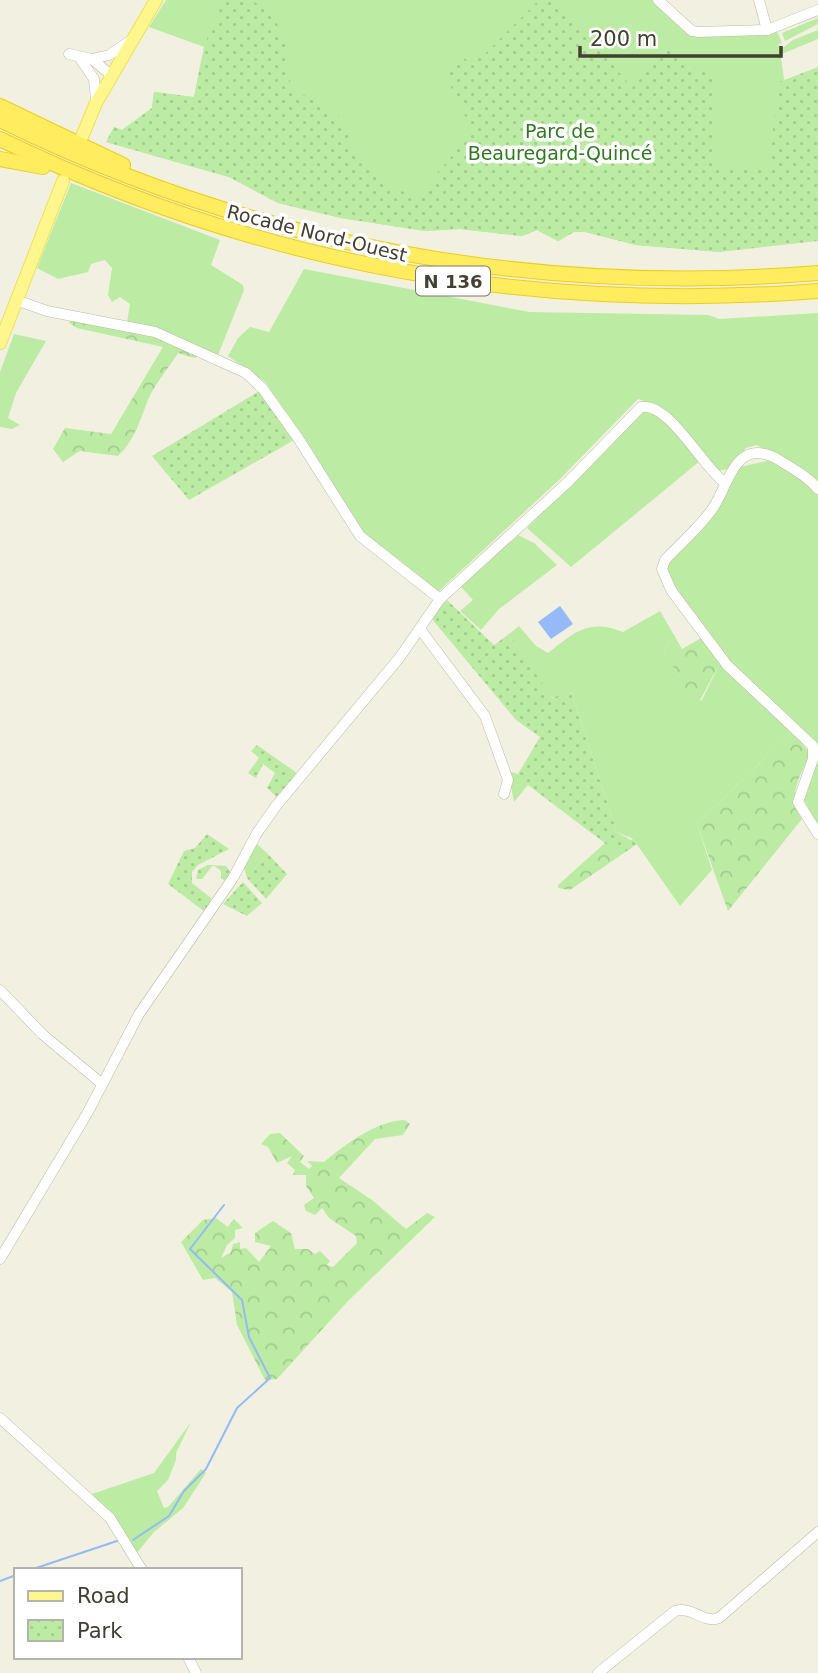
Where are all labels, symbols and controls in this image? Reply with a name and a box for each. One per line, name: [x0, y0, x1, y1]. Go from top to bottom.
scale bar: [580, 14, 781, 58]
text: 200 m: [590, 27, 657, 51]
park label: Parc de Beauregard-Quincé: [468, 120, 652, 164]
street label: Rocade Nord-Ouest: [225, 200, 409, 266]
road number: N 136: [416, 267, 490, 296]
legend: [14, 1568, 242, 1659]
text: Road: [77, 1584, 130, 1608]
text: Park: [77, 1619, 123, 1643]

